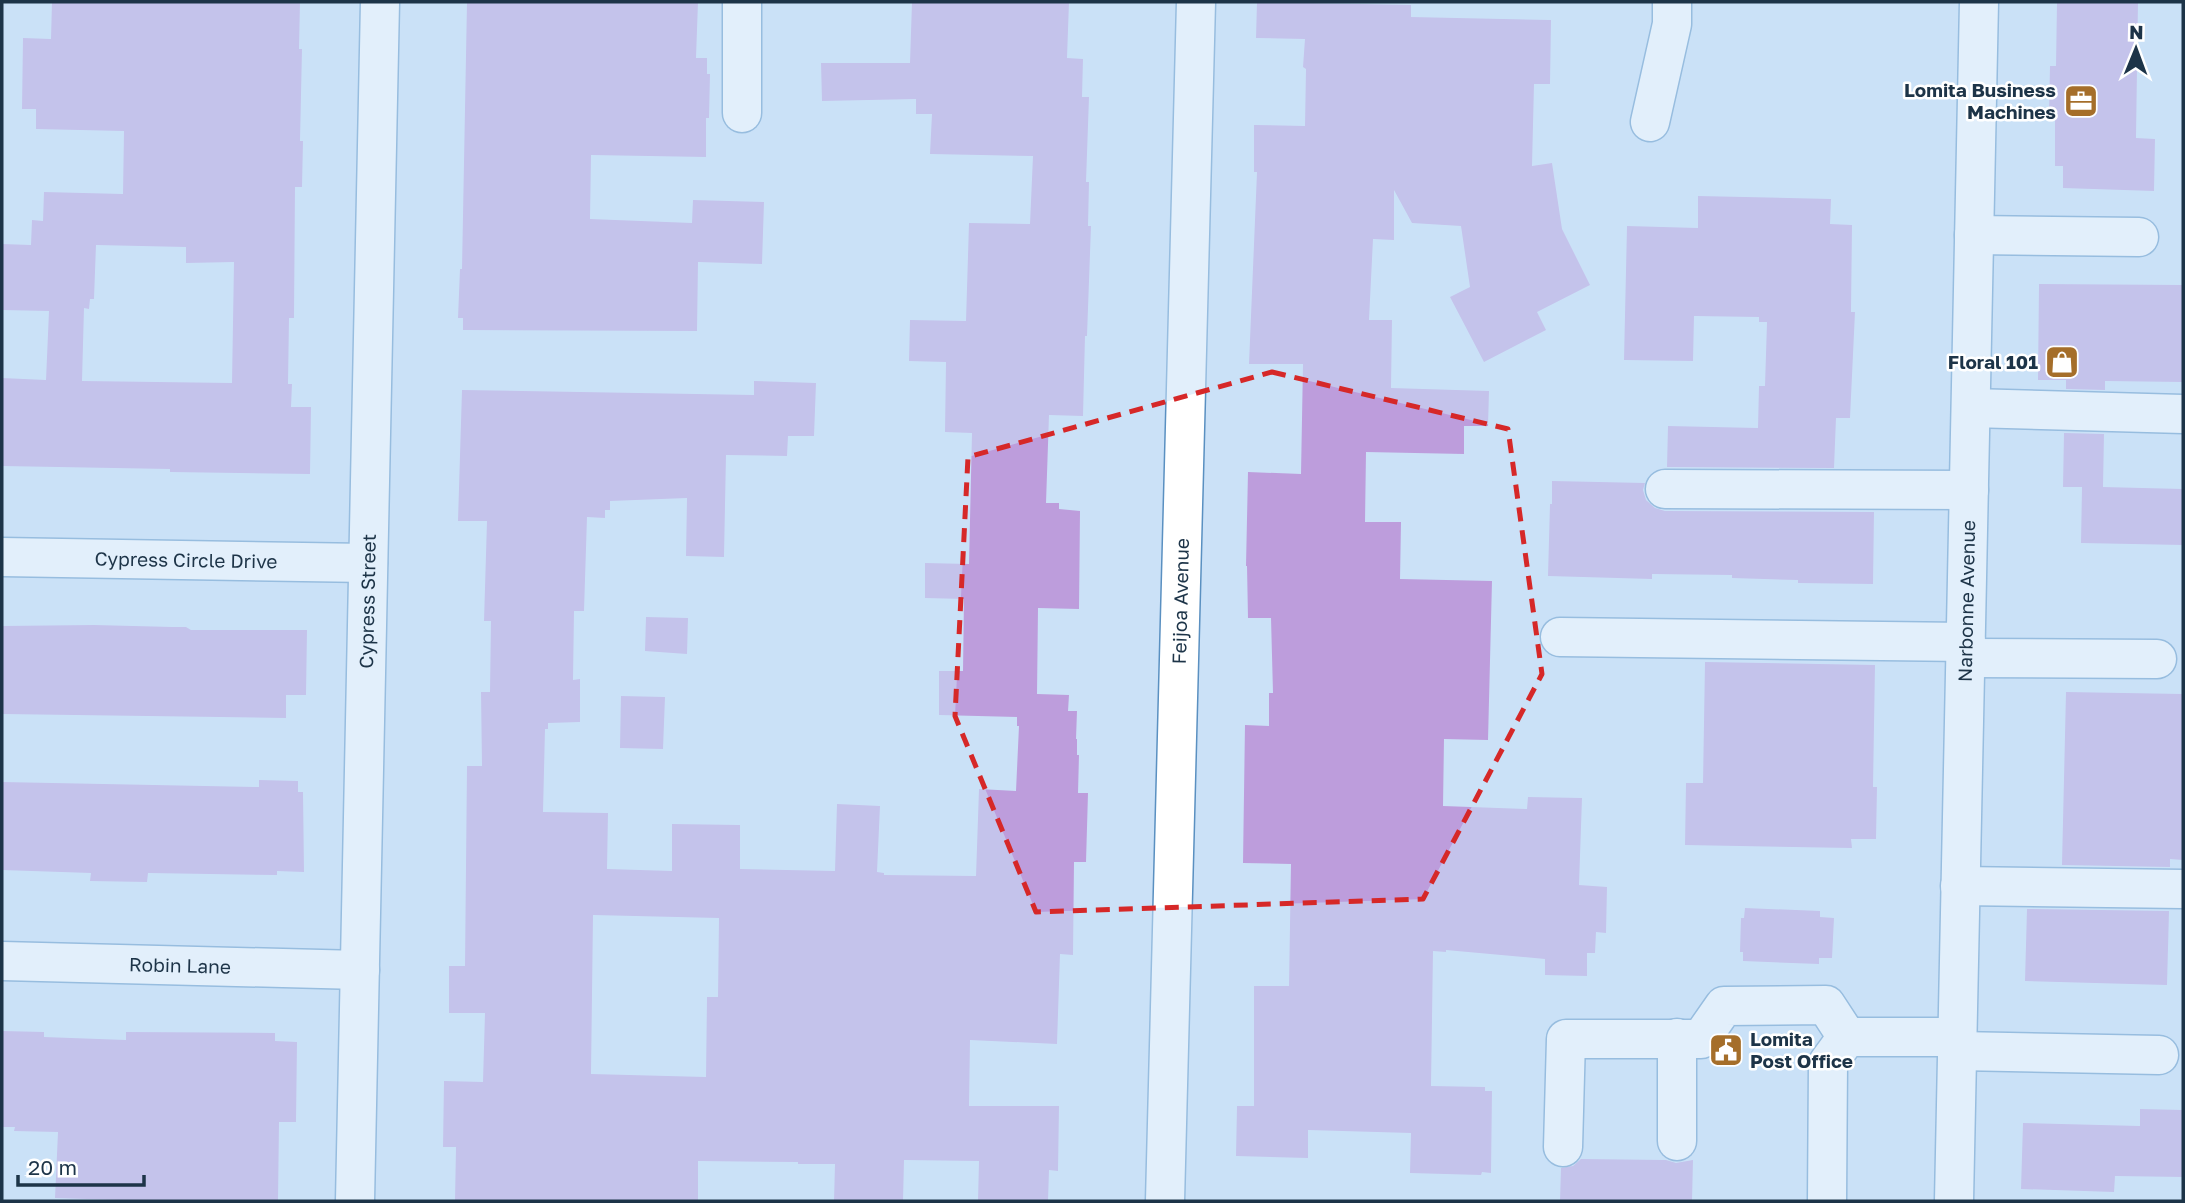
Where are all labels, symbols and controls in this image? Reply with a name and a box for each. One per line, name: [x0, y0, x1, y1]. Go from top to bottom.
north arrow: [2101, 14, 2171, 84]
text: N: [2129, 20, 2144, 43]
place label: Lomita Business Machines: [1904, 78, 2056, 123]
office icon: Lomita Business Machines: [2062, 82, 2100, 120]
shop icon: Floral 101: [2043, 343, 2081, 381]
place label: Floral 101: [1948, 350, 2038, 373]
street label: Narbonne Avenue: [1953, 520, 1979, 682]
street label: Cypress Street: [354, 534, 380, 669]
street label: Feijoa Avenue: [1167, 538, 1193, 665]
street label: Cypress Circle Drive: [94, 547, 278, 573]
street label: Robin Lane: [129, 952, 231, 978]
place label: Lomita Post Office: [1750, 1027, 1853, 1072]
public building icon: Lomita Post Office: [1707, 1031, 1745, 1069]
scale bar: [18, 1144, 144, 1188]
text: 20 m: [28, 1154, 77, 1180]

